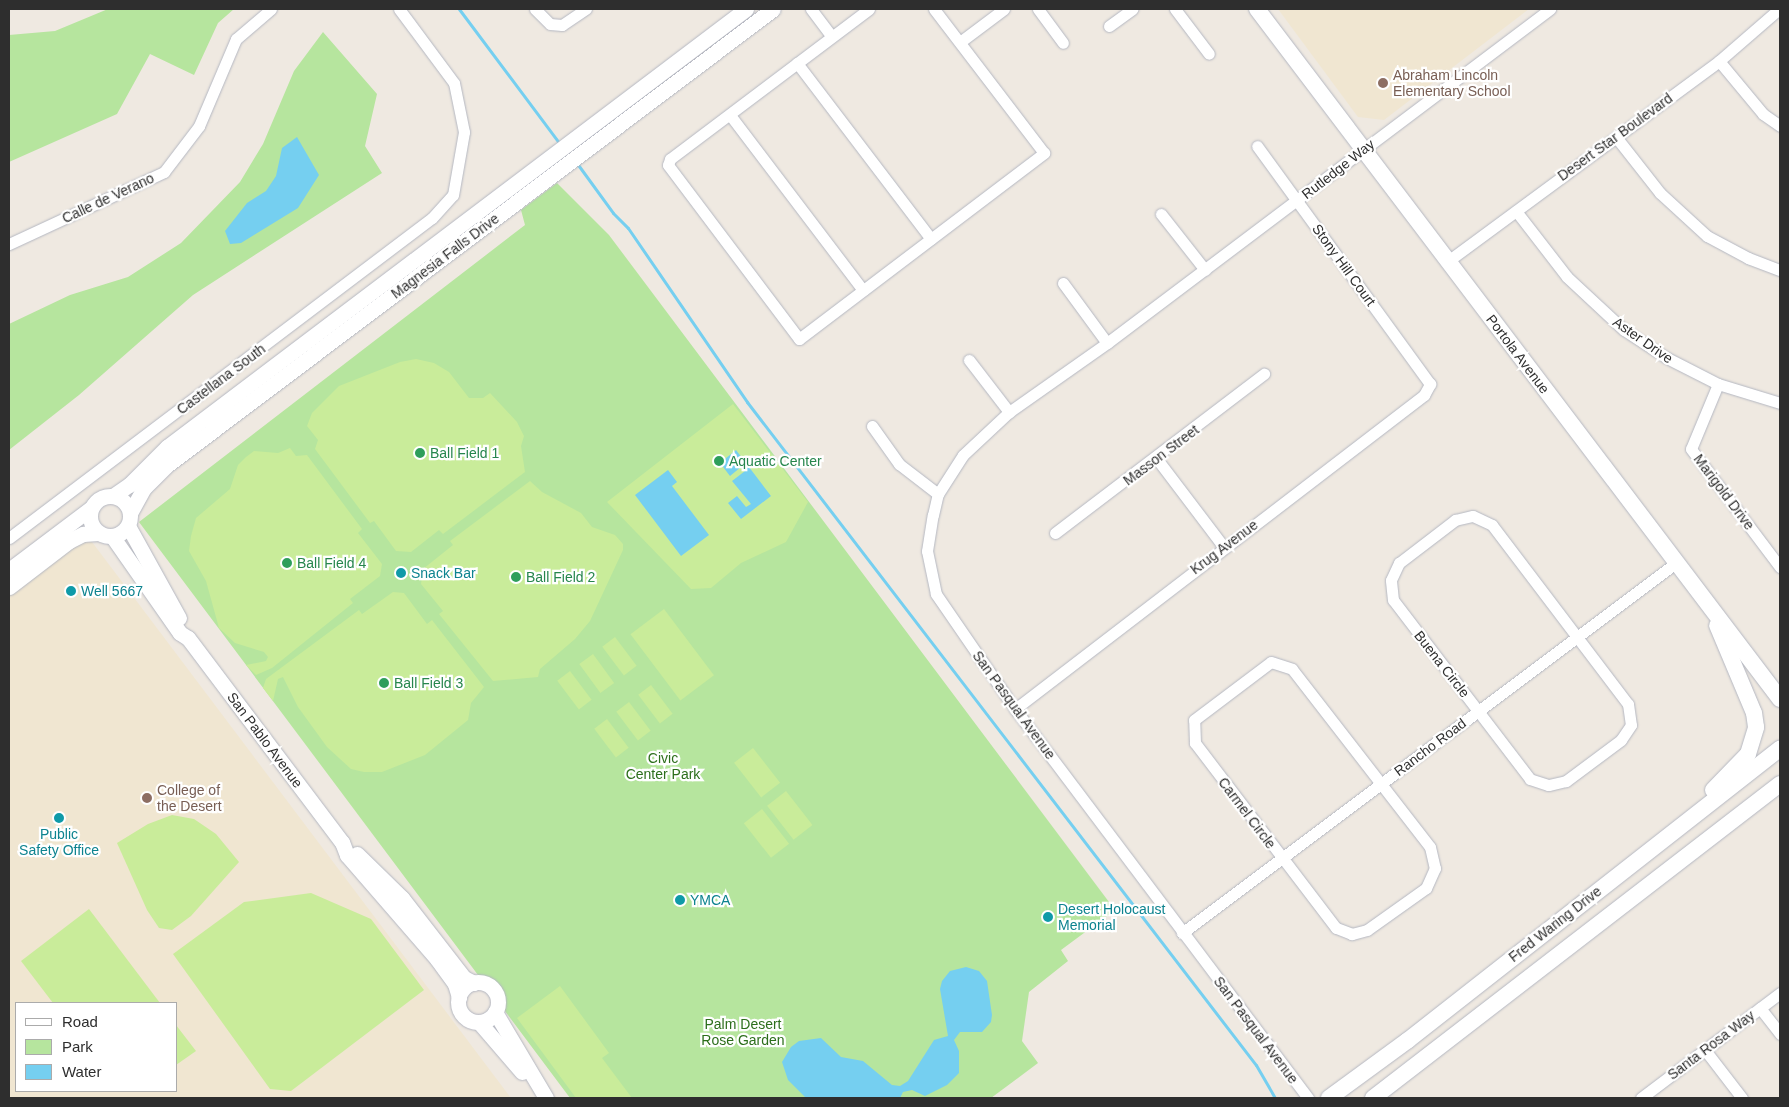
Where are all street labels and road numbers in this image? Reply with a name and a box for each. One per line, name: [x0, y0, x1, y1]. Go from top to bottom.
street label: Desert Star Boulevard: [1554, 90, 1676, 184]
street label: Rutledge Way: [1298, 135, 1378, 203]
street label: Calle de Verano: [59, 169, 157, 227]
street label: Magnesia Falls Drive: [388, 210, 502, 302]
street label: Stony Hill Court: [1309, 221, 1379, 309]
street label: Portola Avenue: [1483, 311, 1553, 397]
street label: Aster Drive: [1610, 313, 1676, 367]
street label: Castellana South: [173, 340, 269, 418]
street label: Masson Street: [1120, 421, 1202, 489]
street label: Marigold Drive: [1690, 451, 1758, 533]
street label: Krug Avenue: [1187, 516, 1261, 578]
street label: Buena Circle: [1411, 627, 1473, 701]
street label: San Pasqual Avenue: [969, 647, 1059, 763]
street label: San Pablo Avenue: [223, 689, 307, 791]
street label: Rancho Road: [1391, 715, 1469, 779]
street label: Carmel Circle: [1215, 774, 1279, 852]
street label: Fred Waring Drive: [1505, 883, 1605, 965]
street label: San Pasqual Avenue: [1210, 973, 1302, 1087]
street label: Santa Rosa Way: [1664, 1007, 1758, 1083]

